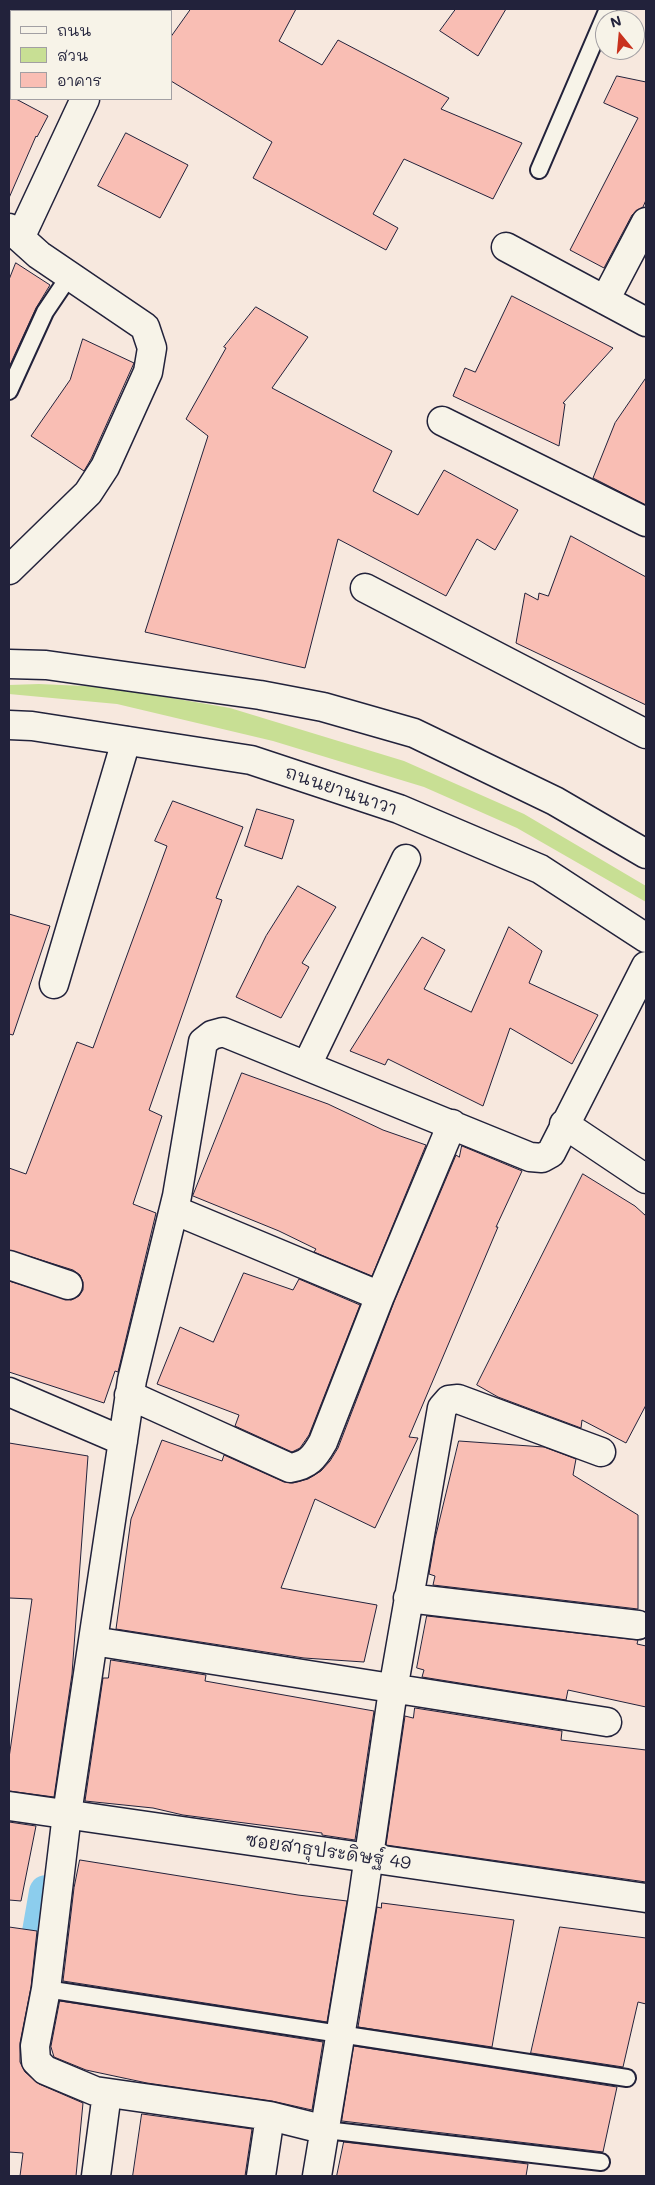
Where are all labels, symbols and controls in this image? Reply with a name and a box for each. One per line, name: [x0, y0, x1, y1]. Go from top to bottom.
legend: [10, 10, 172, 100]
north arrow: [595, 10, 645, 60]
text: N: [608, 10, 624, 32]
text: ถนน: [57, 20, 91, 40]
text: สวน: [57, 45, 88, 65]
text: อาคาร: [57, 70, 102, 90]
street label: ถนนยานนาวา: [282, 762, 400, 820]
street label: ซอยสาธุประดิษฐ์ 49: [244, 1830, 412, 1874]

